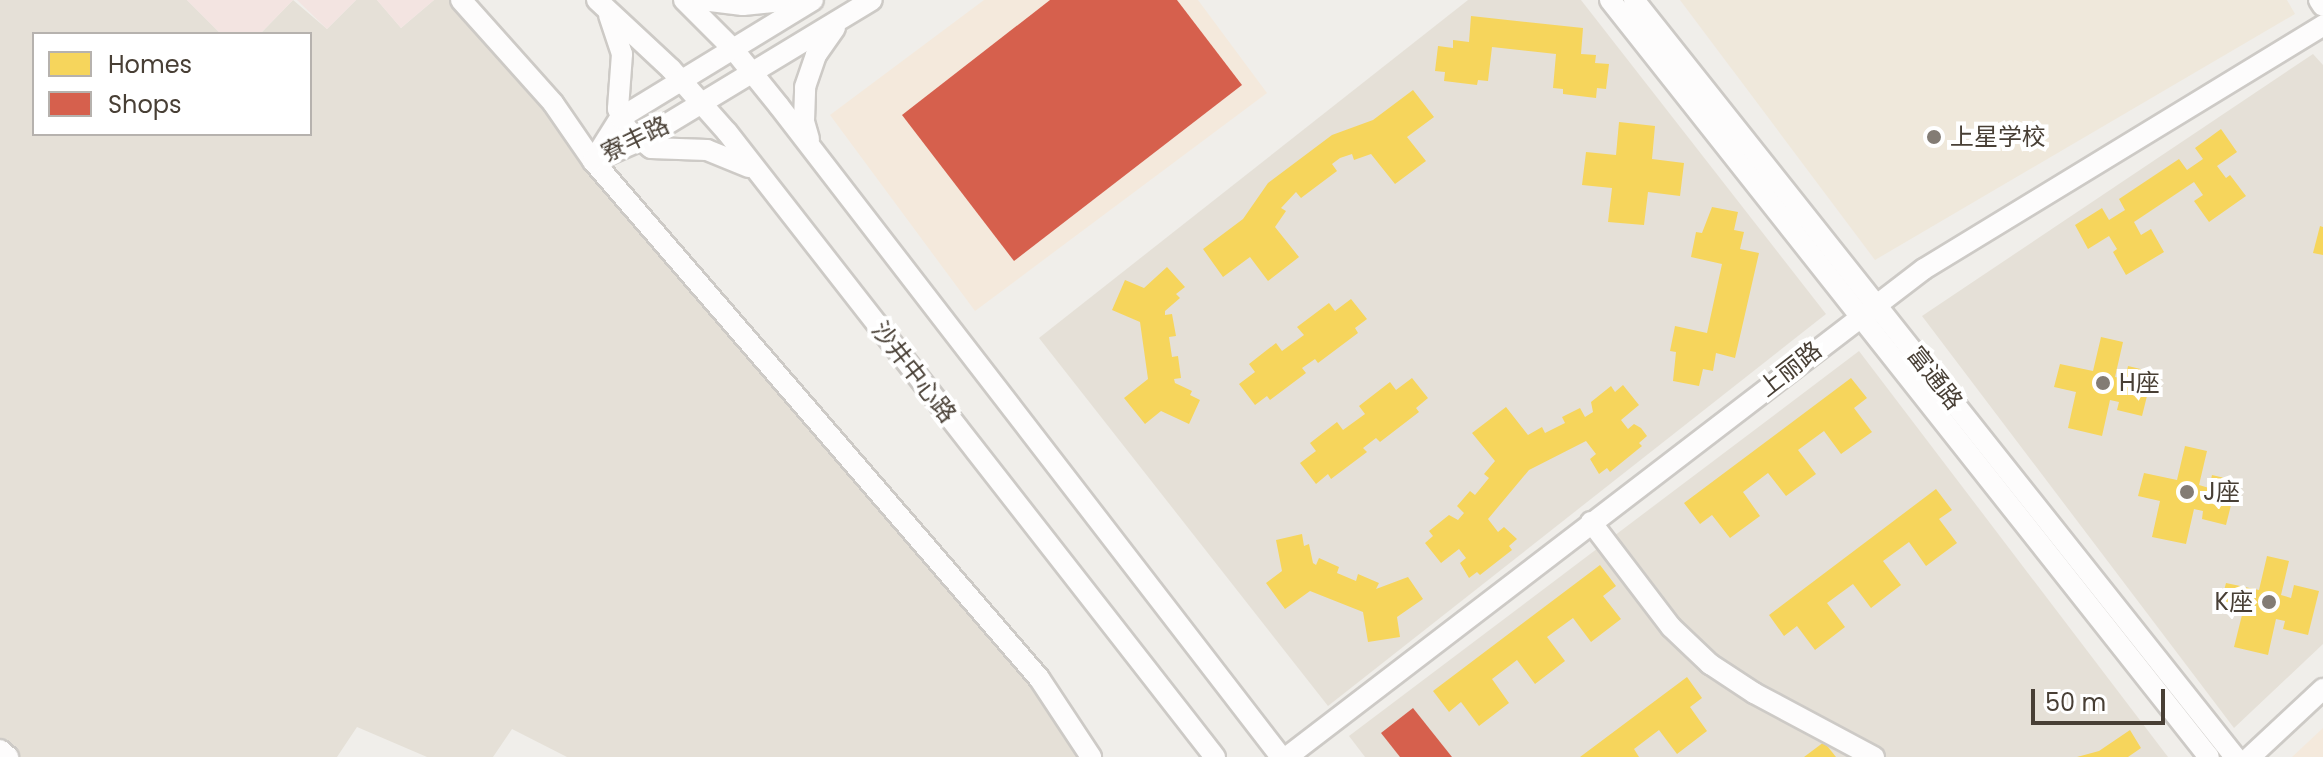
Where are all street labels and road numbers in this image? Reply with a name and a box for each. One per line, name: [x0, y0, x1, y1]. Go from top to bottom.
street label: 寮丰路: [596, 110, 674, 168]
street label: 沙井中心路: [866, 316, 962, 428]
street label: 上丽路: [1753, 335, 1827, 403]
street label: 富通路: [1901, 341, 1969, 415]

